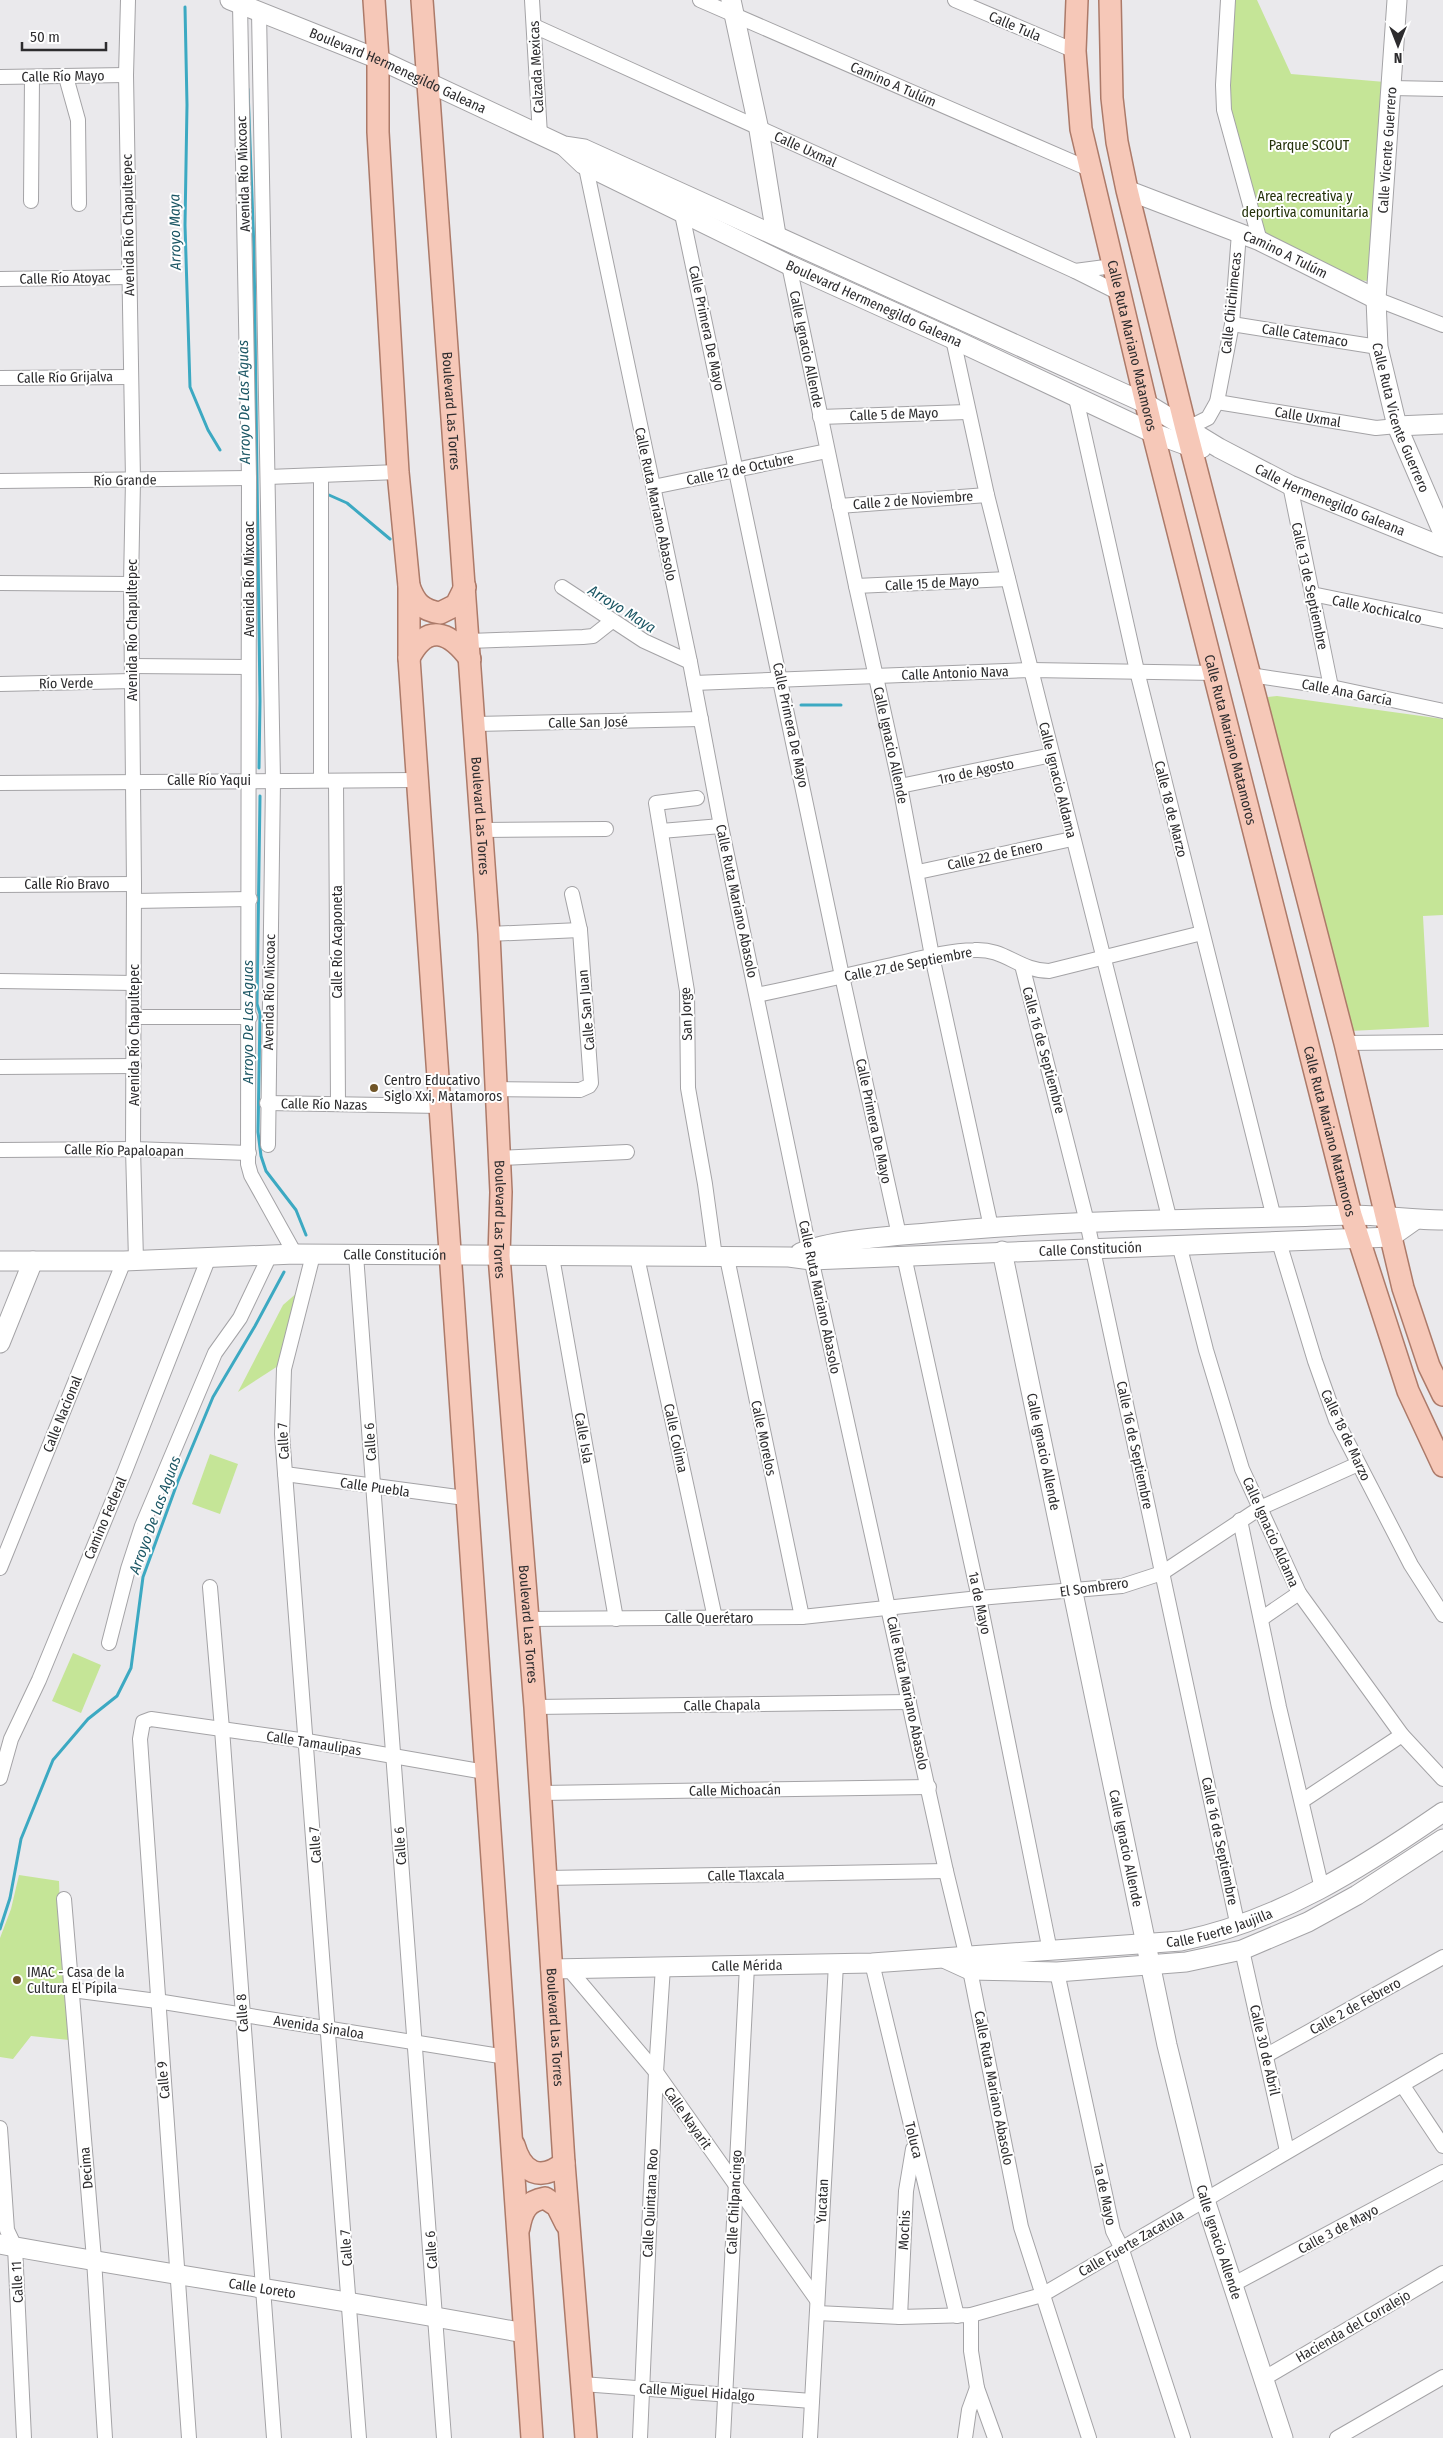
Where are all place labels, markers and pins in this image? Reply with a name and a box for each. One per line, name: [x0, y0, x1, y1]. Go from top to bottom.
place label: Centro Educativo Siglo Xxi, Matamoros: [384, 1072, 502, 1105]
marker: Centro Educativo Siglo Xxi, Matamoros: [368, 1082, 380, 1094]
place label: IMAC - Casa de la Cultura El Pípila: [27, 1964, 125, 1997]
marker: IMAC - Casa de la Cultura El Pípila: [11, 1974, 23, 1986]

